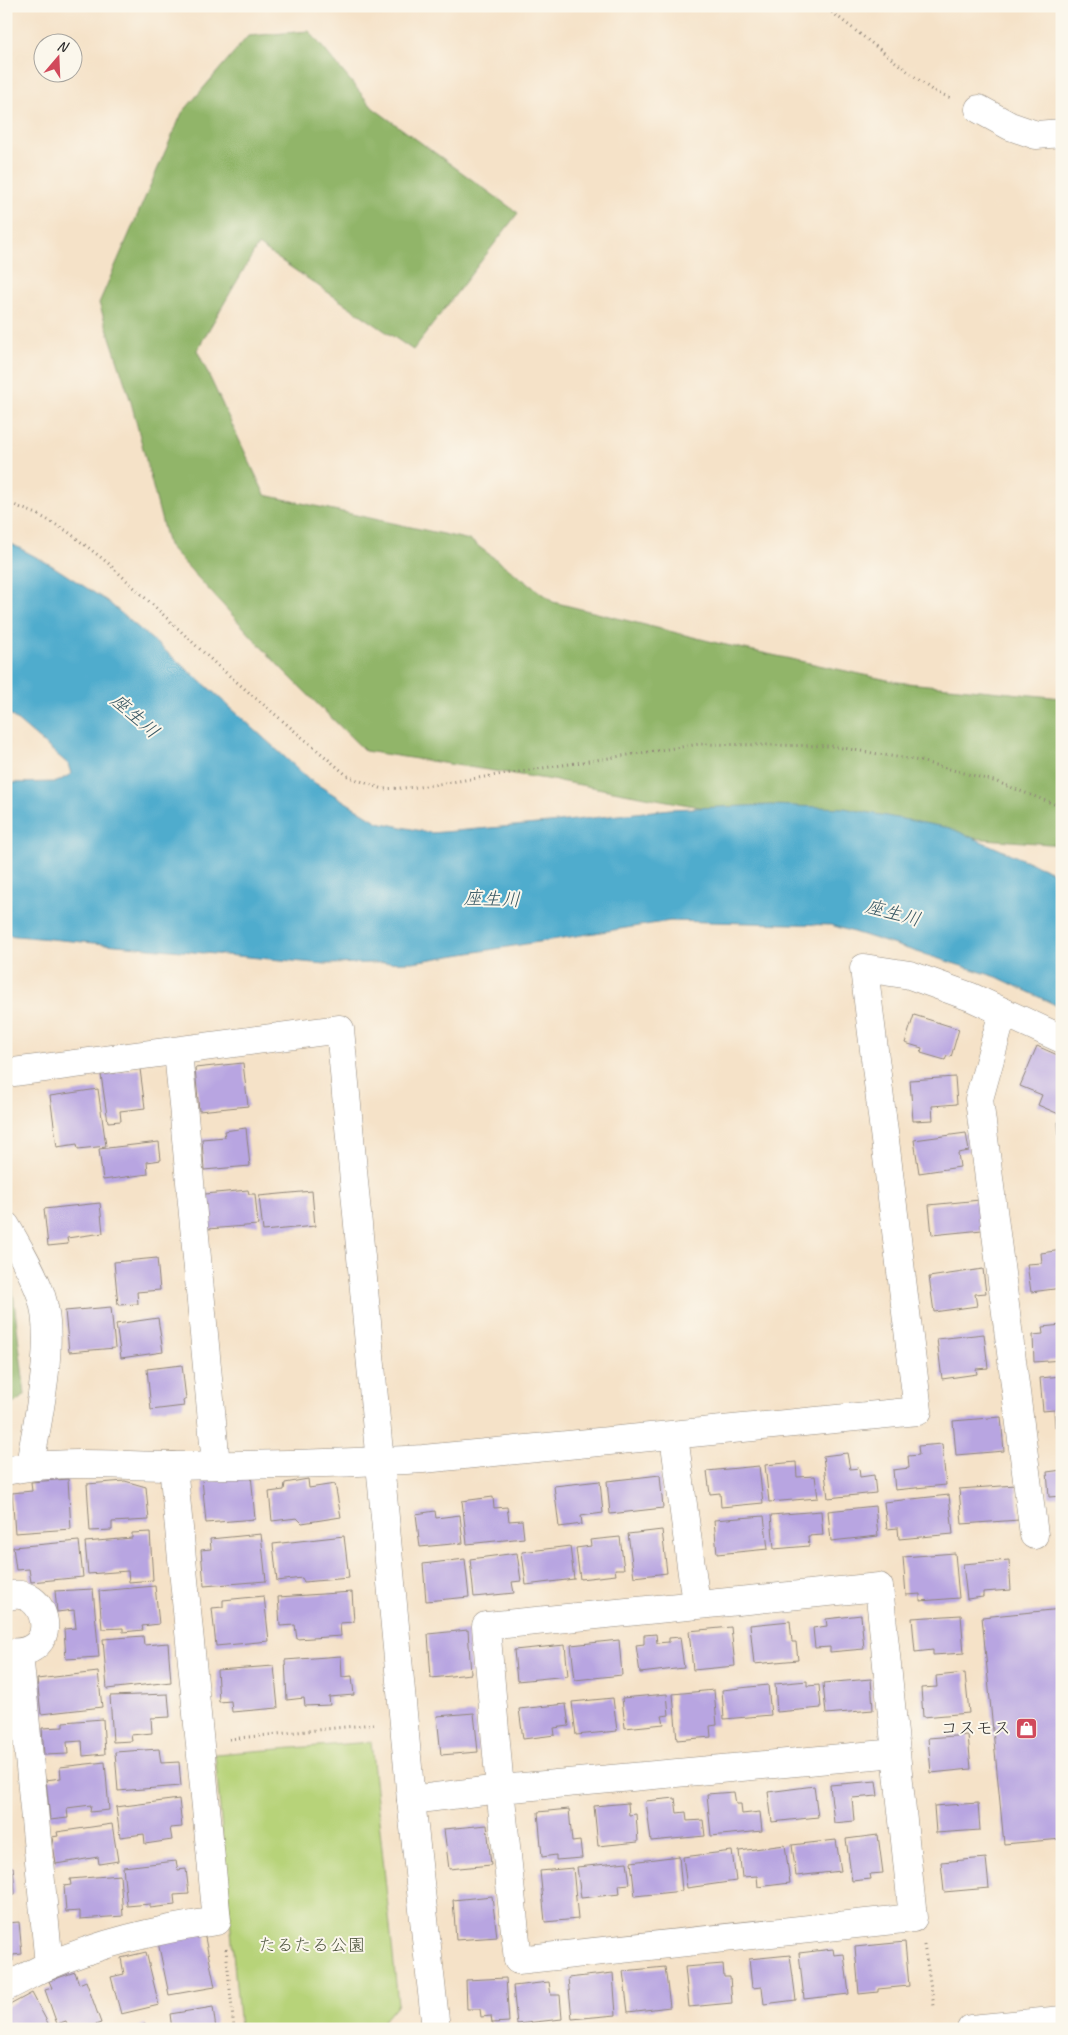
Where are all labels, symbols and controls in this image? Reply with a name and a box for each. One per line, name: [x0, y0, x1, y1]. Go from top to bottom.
north arrow: [32, 32, 82, 82]
text: N: [55, 37, 71, 56]
water label: 座生川: [106, 688, 164, 744]
water label: 座生川: [463, 886, 521, 912]
water label: 座生川: [862, 894, 924, 932]
shop icon: コスモス: [1015, 1716, 1039, 1740]
place label: コスモス: [940, 1717, 1011, 1739]
park label: たるたる公園: [258, 1934, 366, 1956]

